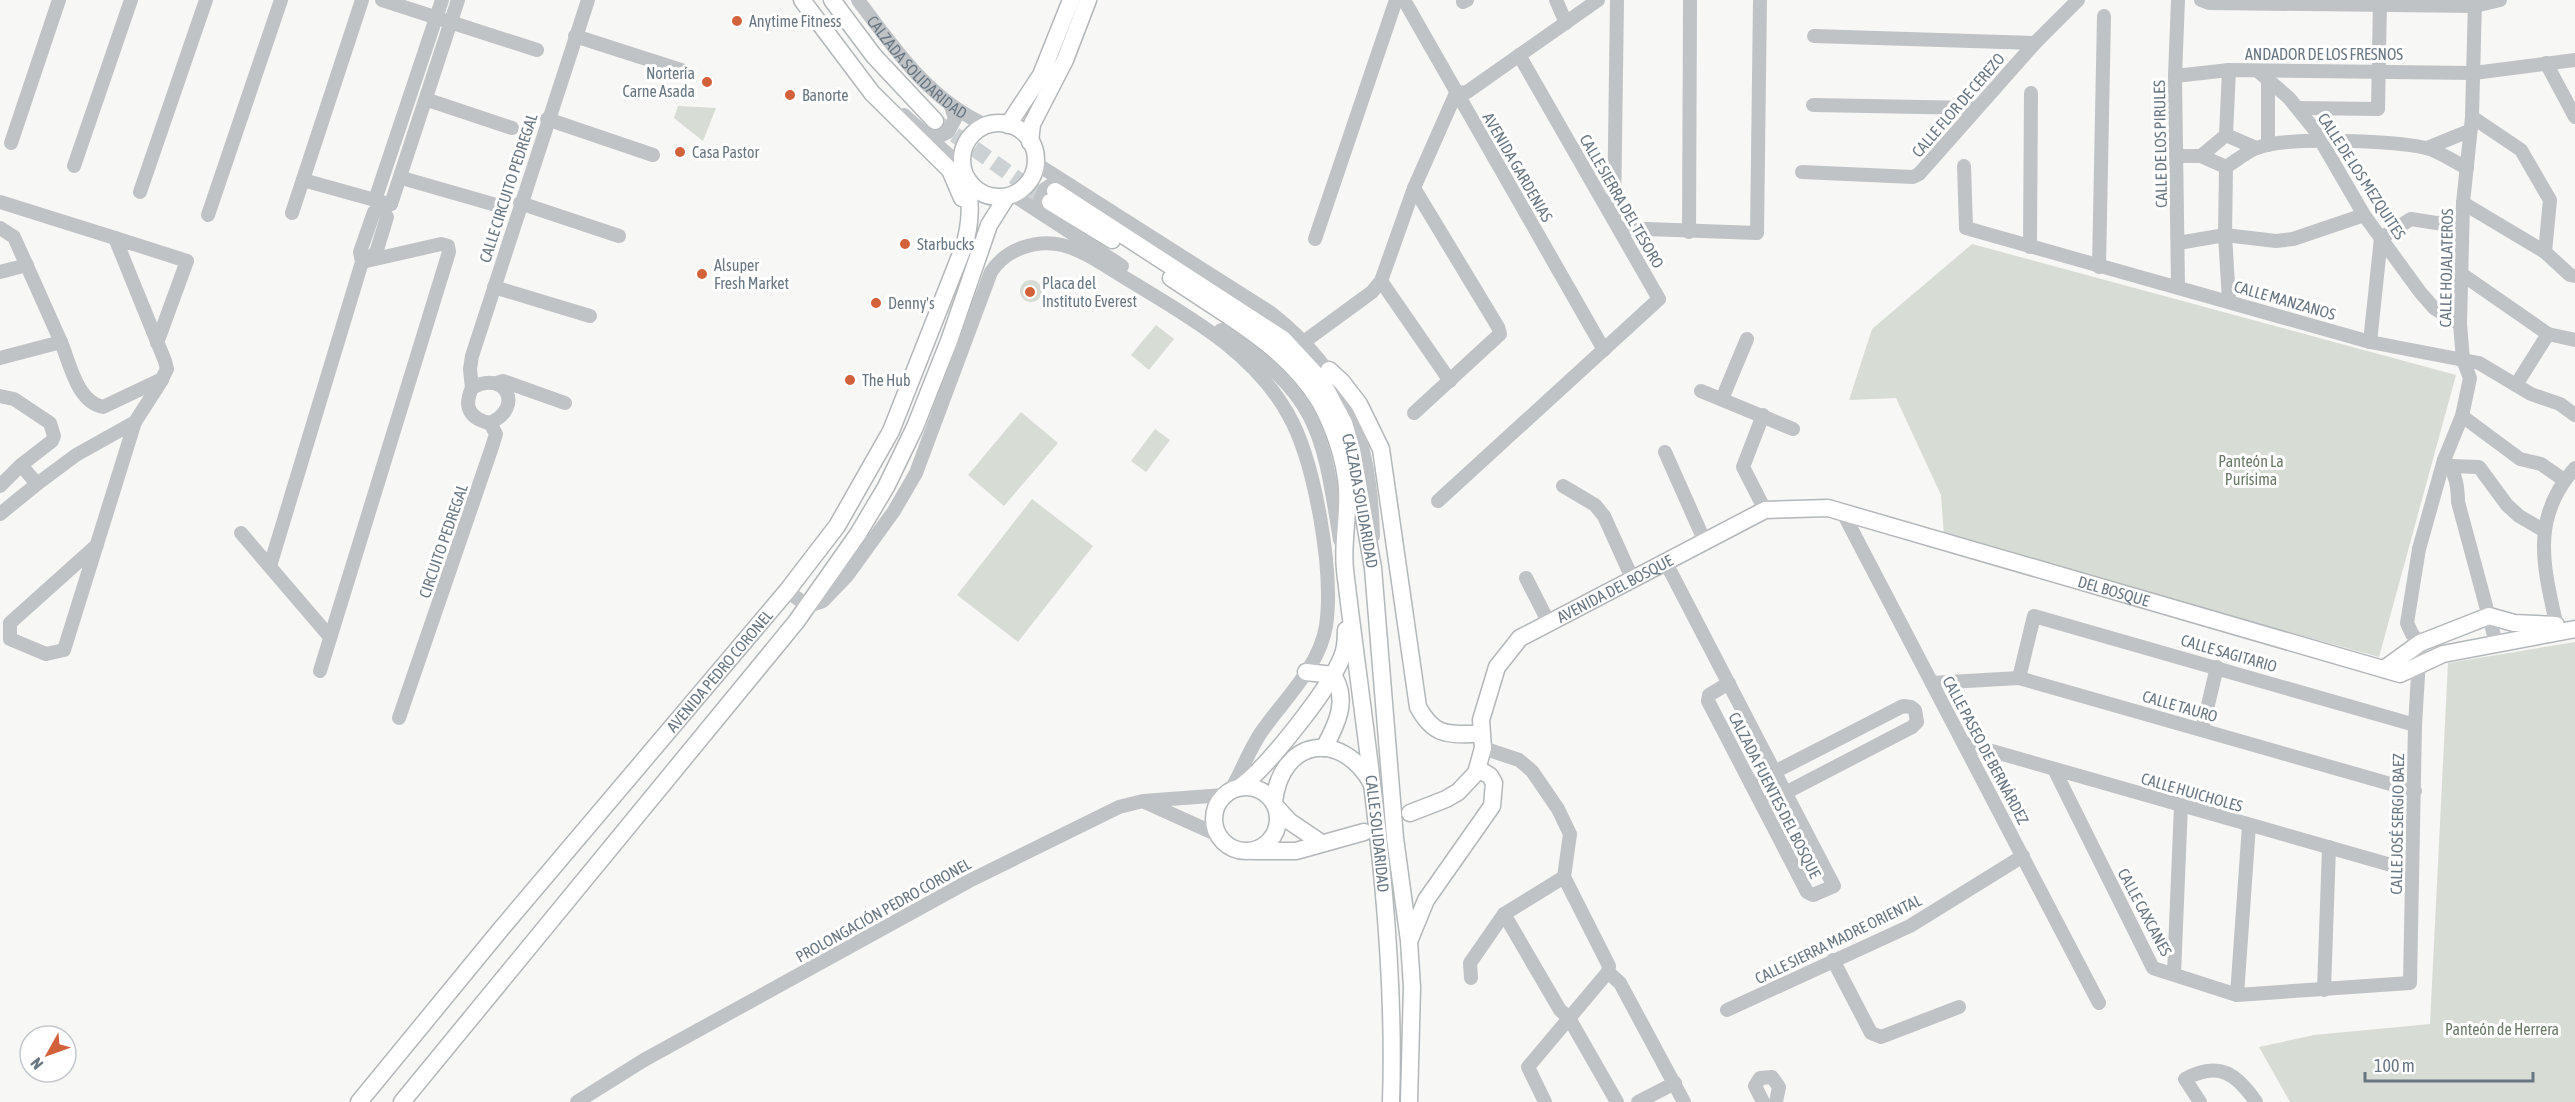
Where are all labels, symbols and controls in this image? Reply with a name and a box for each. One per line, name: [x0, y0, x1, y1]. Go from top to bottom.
place label: Anytime Fitness: [749, 12, 842, 31]
street label: CALZADA SOLIDARIDAD: [864, 12, 970, 122]
marker: Anytime Fitness: [730, 14, 744, 28]
street label: ANDADOR DE LOS FRESNOS: [2245, 45, 2403, 63]
street label: CALLE FLOR DE CEREZO: [1908, 49, 2008, 161]
place label: Nortería Carne Asada: [622, 64, 695, 100]
marker: Nortería Carne Asada: [700, 75, 714, 89]
street label: CALLE DE LOS PIRULES: [2150, 80, 2170, 208]
place label: Banorte: [802, 86, 849, 104]
marker: Banorte: [783, 88, 797, 102]
street label: AVENIDA GARDENIAS: [1479, 109, 1557, 225]
street label: CALLE DE LOS MEZQUITES: [2315, 110, 2410, 243]
street label: CALLE CIRCUITO PEDREGAL: [475, 111, 541, 265]
street label: CALLE SIERRA DEL TESORO: [1576, 131, 1668, 271]
place label: Casa Pastor: [692, 143, 759, 161]
marker: Casa Pastor: [673, 145, 687, 159]
street label: CALLE HOJALATEROS: [2436, 208, 2456, 327]
place label: Starbucks: [917, 235, 975, 253]
marker: Starbucks: [898, 237, 912, 251]
place label: Alsuper Fresh Market: [714, 256, 790, 292]
marker: Alsuper Fresh Market: [695, 267, 709, 281]
place label: Placa del Instituto Everest: [1042, 274, 1137, 310]
street label: CALLE MANZANOS: [2232, 277, 2338, 323]
marker: Placa del Instituto Everest: [1023, 285, 1037, 299]
place label: Denny's: [888, 294, 935, 313]
marker: Denny's: [869, 296, 883, 310]
place label: The Hub: [862, 371, 911, 389]
marker: The Hub: [843, 373, 857, 387]
street label: CALZADA SOLIDARIDAD: [1339, 431, 1382, 569]
park label: Panteón La Purísima: [2218, 452, 2284, 488]
street label: CIRCUITO PEDREGAL: [415, 481, 471, 600]
street label: AVENIDA DEL BOSQUE: [1554, 551, 1676, 626]
street label: DEL BOSQUE: [2076, 572, 2152, 610]
street label: AVENIDA PEDRO CORONEL: [663, 606, 776, 735]
street label: CALLE SAGITARIO: [2179, 631, 2279, 675]
street label: CALLE PASEO DE BERNÁRDEZ: [1939, 673, 2033, 827]
street label: CALLE TAURO: [2140, 687, 2220, 725]
street label: CALZADA FUENTES DEL BOSQUE: [1725, 709, 1825, 881]
street label: CALLE JOSÉ SERGIO BAEZ: [2387, 753, 2407, 895]
street label: CALLE HUICHOLES: [2139, 769, 2245, 815]
street label: CALLE SOLIDARIDAD: [1362, 774, 1393, 893]
street label: PROLONGACIÓN PEDRO CORONEL: [792, 854, 974, 966]
street label: CALLE CAXCANES: [2114, 865, 2176, 959]
street label: CALLE SIERRA MADRE ORIENTAL: [1752, 891, 1925, 987]
park label: Panteón de Herrera: [2445, 1020, 2559, 1038]
north arrow: [18, 1024, 78, 1084]
scale bar: [2365, 1045, 2533, 1083]
text: N: [27, 1054, 46, 1073]
text: 100 m: [2374, 1055, 2415, 1076]

